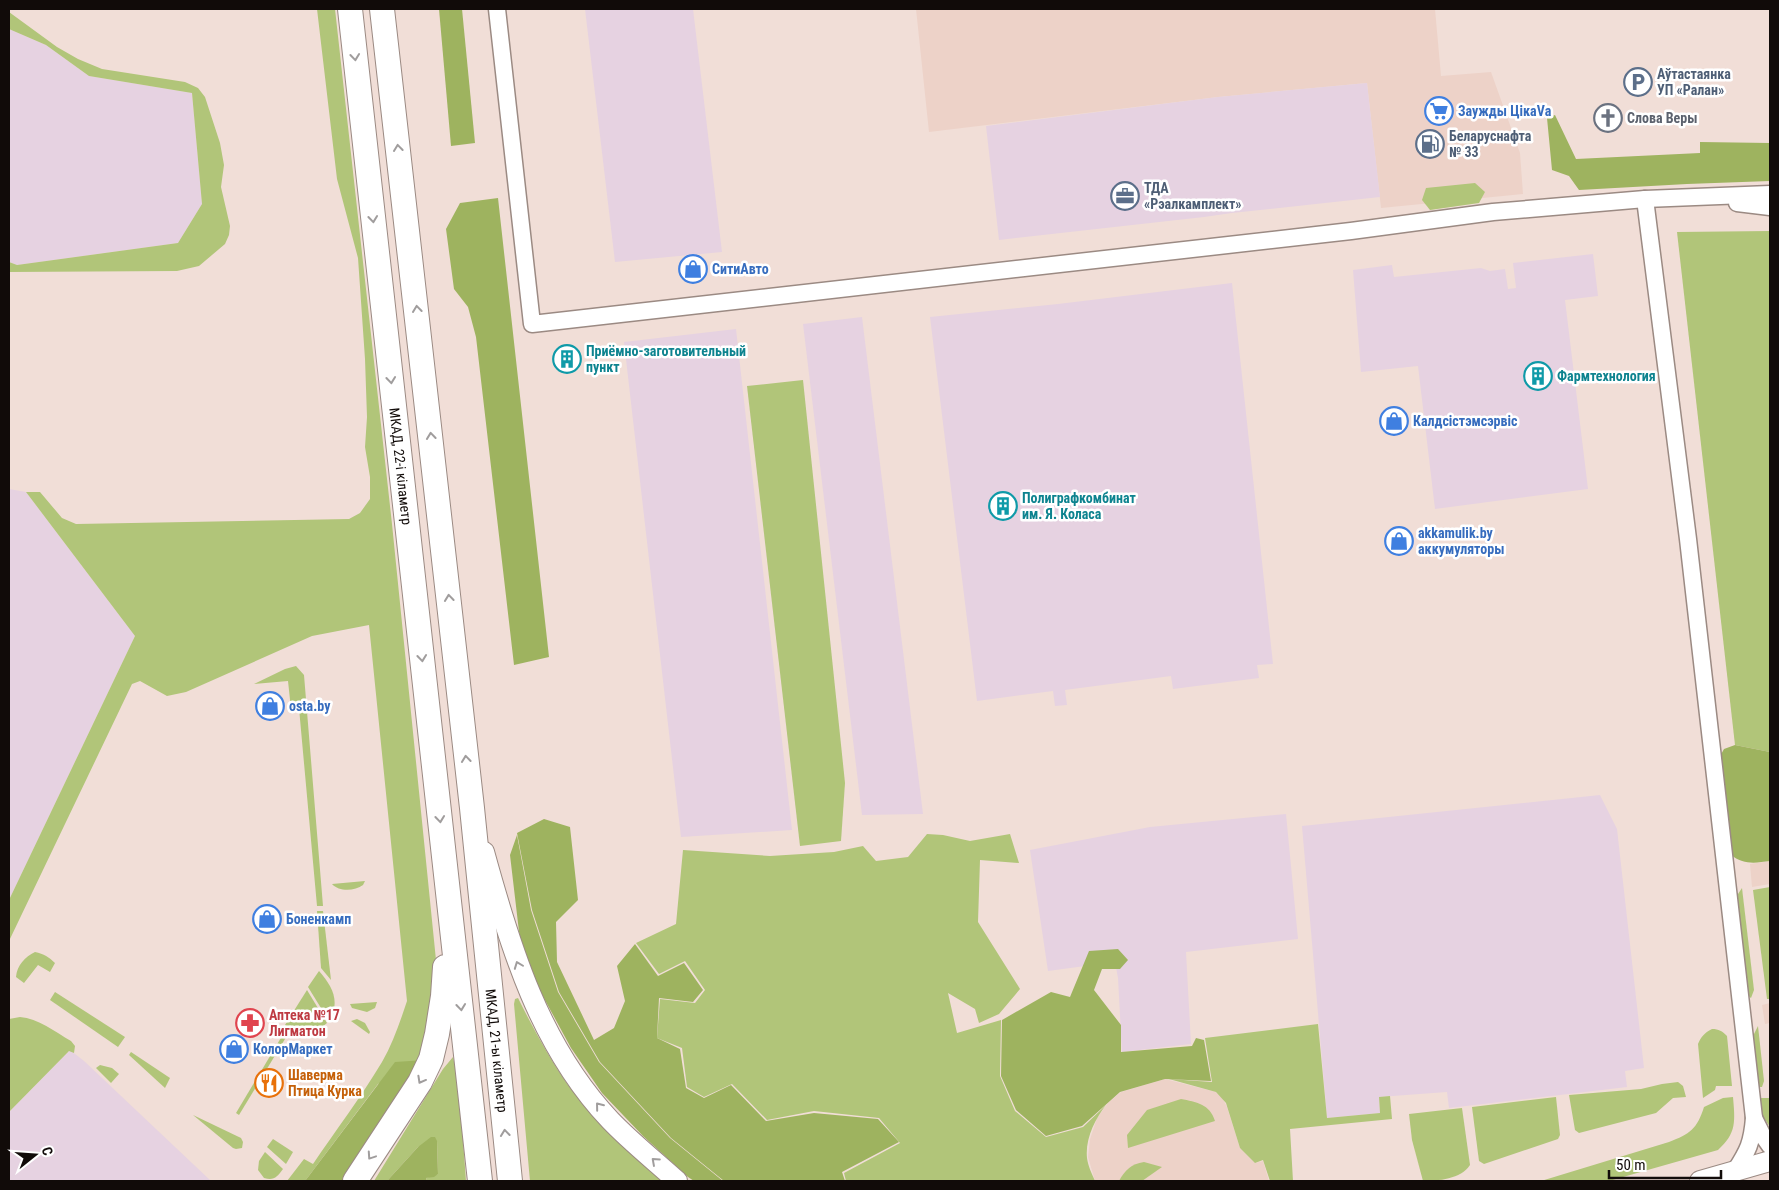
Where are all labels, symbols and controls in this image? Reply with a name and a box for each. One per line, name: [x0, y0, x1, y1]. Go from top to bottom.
one-way arrow: [349, 54, 360, 62]
place label: Аўтастаянка УП «Ралан»: [1657, 66, 1731, 98]
parking icon: Аўтастаянка УП «Ралан»: [1623, 67, 1653, 97]
supermarket icon: Заужды ЦікаVа: [1424, 96, 1454, 126]
place label: Заужды ЦікаVа: [1458, 103, 1552, 119]
church icon: Слова Веры: [1593, 103, 1623, 133]
place label: Слова Веры: [1627, 110, 1697, 126]
place label: Беларуснафта № 33: [1449, 128, 1532, 160]
fuel station icon: Беларуснафта № 33: [1415, 129, 1445, 159]
one-way arrow: [393, 143, 404, 151]
place label: ТДА «Рэалкамплект»: [1144, 180, 1242, 212]
office icon: ТДА «Рэалкамплект»: [1110, 181, 1140, 211]
one-way arrow: [367, 215, 378, 223]
shop icon: СитиАвто: [678, 254, 708, 284]
place label: СитиАвто: [712, 261, 769, 277]
one-way arrow: [412, 305, 423, 313]
place label: Приёмно-заготовительный пункт: [586, 343, 746, 375]
building icon: Приёмно-заготовительный пункт: [552, 344, 582, 374]
building icon: Фармтехнология: [1523, 361, 1553, 391]
place label: Фармтехнология: [1557, 368, 1656, 384]
one-way arrow: [385, 377, 396, 385]
shop icon: Калдсістэмсэрвіс: [1379, 406, 1409, 436]
street label: МКАД, 22-і кіламетр: [386, 407, 415, 526]
place label: Калдсістэмсэрвіс: [1413, 413, 1518, 429]
one-way arrow: [426, 432, 437, 440]
place label: Полиграфкомбинат им. Я. Коласа: [1022, 490, 1136, 522]
building icon: Полиграфкомбинат им. Я. Коласа: [988, 491, 1018, 521]
place label: akkamulik.by аккумуляторы: [1418, 525, 1504, 557]
shop icon: akkamulik.by аккумуляторы: [1384, 526, 1414, 556]
one-way arrow: [444, 593, 455, 601]
one-way arrow: [416, 654, 427, 662]
shop icon: osta.by: [255, 691, 285, 721]
place label: osta.by: [289, 698, 331, 714]
one-way arrow: [461, 755, 472, 763]
one-way arrow: [434, 816, 445, 824]
shop icon: Боненкамп: [252, 904, 282, 934]
place label: Боненкамп: [286, 911, 351, 927]
one-way arrow: [514, 961, 524, 970]
street label: МКАД, 21-ы кіламетр: [482, 988, 511, 1113]
one-way arrow: [455, 1003, 466, 1011]
place label: Аптека №17 Лигматон: [269, 1007, 340, 1039]
pharmacy icon: Аптека №17 Лигматон: [235, 1008, 265, 1038]
shop icon: КолорМаркет: [219, 1034, 249, 1064]
place label: КолорМаркет: [253, 1041, 333, 1057]
place label: Шаверма Птица Курка: [288, 1067, 362, 1099]
restaurant icon: Шаверма Птица Курка: [254, 1068, 284, 1098]
one-way arrow: [417, 1074, 427, 1083]
one-way arrow: [595, 1102, 604, 1111]
one-way arrow: [500, 1128, 511, 1136]
north arrow: [10, 1130, 60, 1180]
text: С: [39, 1145, 56, 1157]
scale bar: [1609, 1148, 1722, 1180]
one-way arrow: [368, 1151, 378, 1160]
text: 50 m: [1616, 1156, 1646, 1174]
one-way arrow: [651, 1158, 660, 1167]

